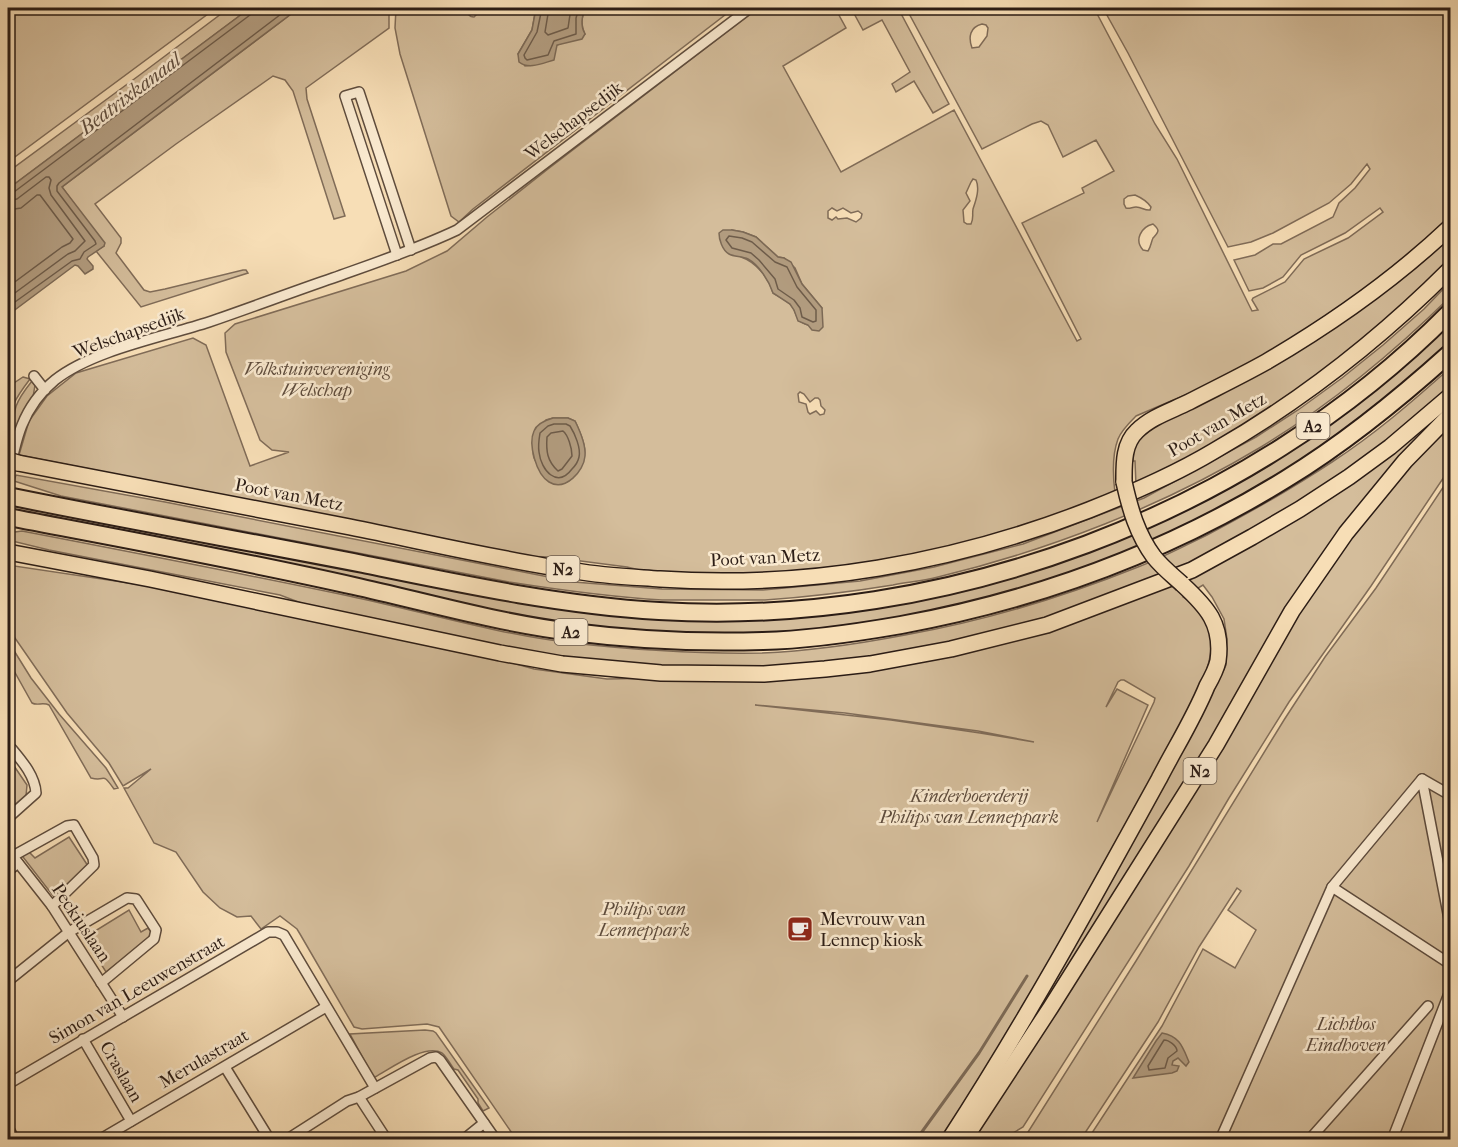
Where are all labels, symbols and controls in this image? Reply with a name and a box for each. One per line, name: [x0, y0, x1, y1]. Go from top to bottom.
water label: Beatrixkanaal: [74, 47, 187, 140]
street label: Welschapsedijk: [520, 77, 628, 165]
street label: Welschapsedijk: [69, 303, 188, 363]
park label: Volkstuinvereniging Welschap: [244, 359, 391, 401]
street label: Poot van Metz: [1164, 388, 1270, 462]
road number: A2: [1296, 413, 1330, 439]
street label: Poot van Metz: [233, 474, 345, 516]
street label: Poot van Metz: [710, 545, 820, 571]
road number: N2: [546, 556, 580, 582]
road number: A2: [554, 619, 588, 645]
road number: N2: [1184, 758, 1216, 784]
park label: Kinderboerderij Philips van Lenneppark: [878, 786, 1059, 828]
street label: Peckiuslaan: [47, 880, 115, 967]
park label: Philips van Lenneppark: [596, 899, 690, 941]
place label: Mevrouw van Lennep kiosk: [820, 909, 926, 951]
cafe icon: Mevrouw van Lennep kiosk: [785, 914, 815, 944]
street label: Simon van Leeuwenstraat: [45, 931, 229, 1049]
park label: Lichtbos Eindhoven: [1305, 1014, 1386, 1056]
street label: Merulastraat: [155, 1025, 253, 1093]
street label: Craslaan: [95, 1038, 147, 1107]

